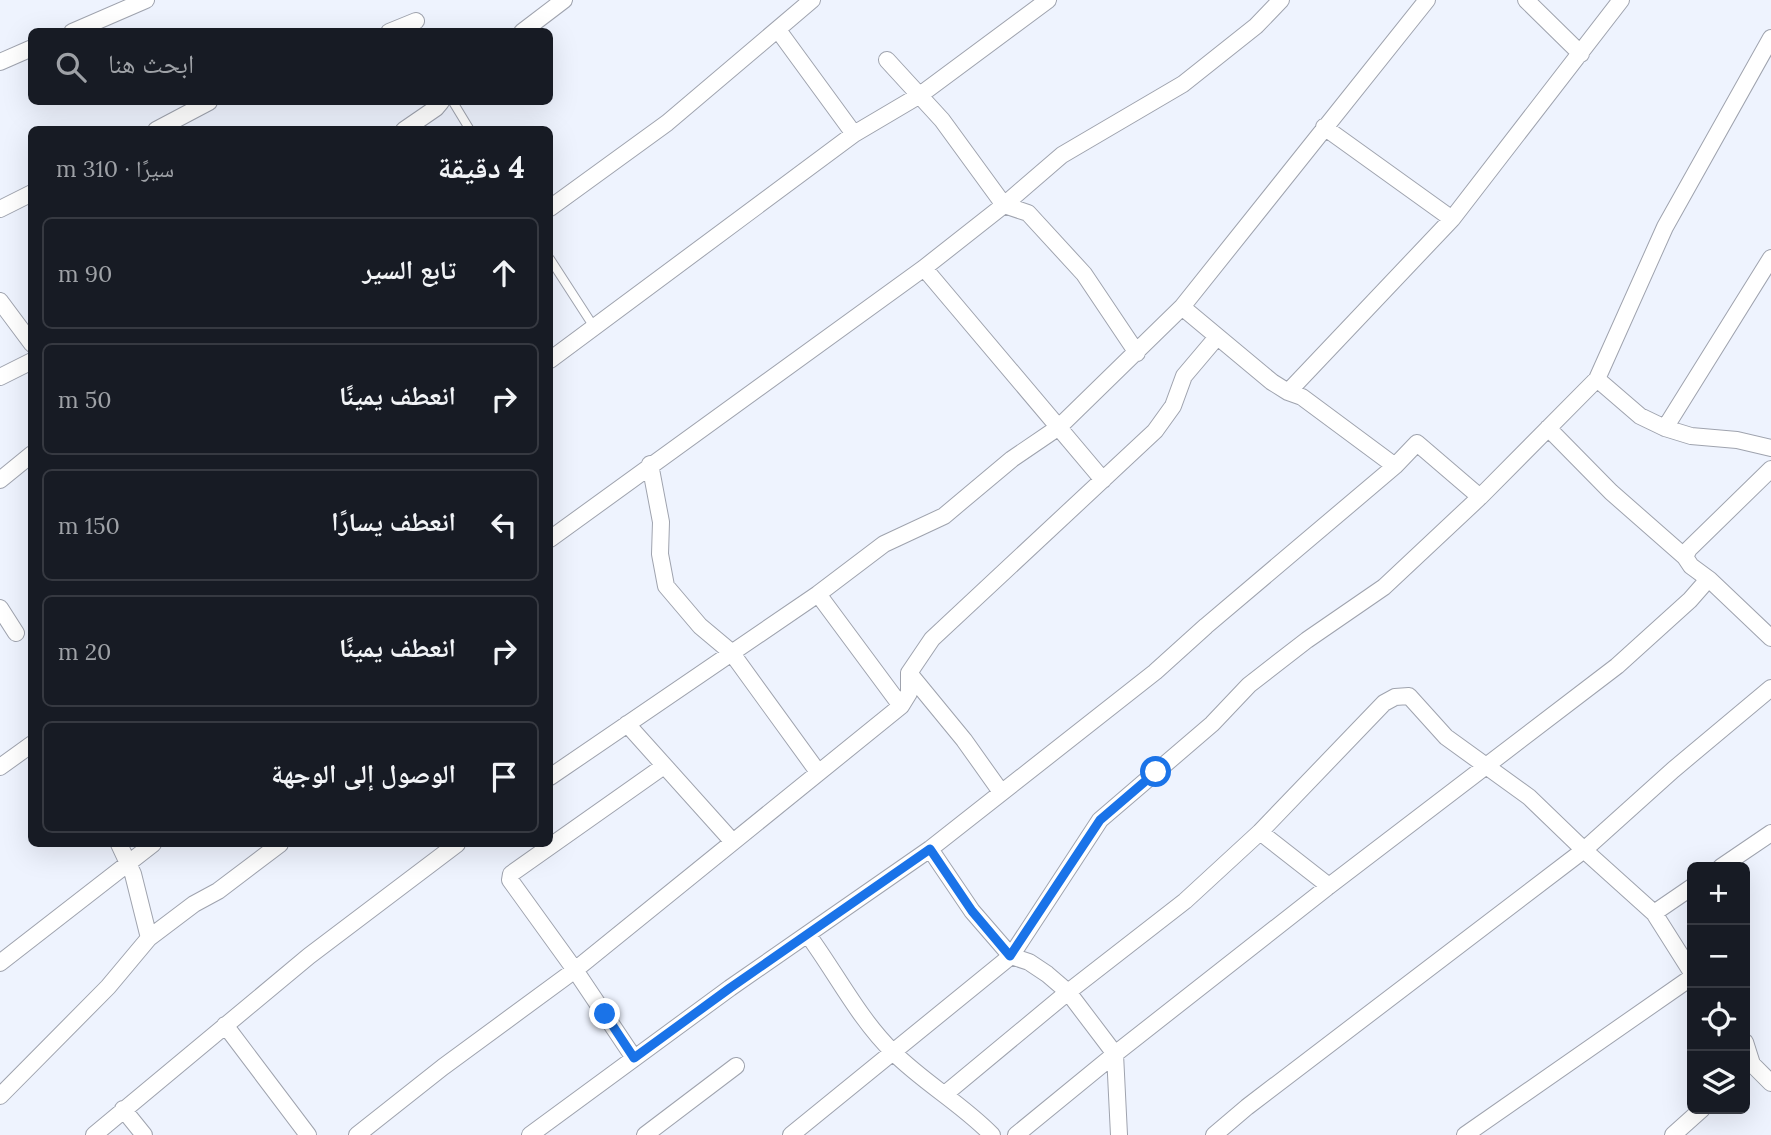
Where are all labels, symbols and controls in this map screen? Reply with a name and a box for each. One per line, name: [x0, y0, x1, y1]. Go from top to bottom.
search box: [28, 28, 553, 105]
text: ابحث هنا: [108, 47, 194, 80]
icon: search: [52, 48, 90, 86]
text: 4 دقيقة: [438, 148, 525, 186]
text: سيرًا · 310 m: [56, 154, 174, 183]
text: تابع السير: [362, 253, 456, 286]
icon: ahead: [485, 254, 523, 292]
text: 90 m: [58, 259, 112, 288]
text: انعطف يمينًا: [339, 379, 456, 412]
icon: right: [485, 380, 523, 418]
text: 50 m: [58, 385, 111, 414]
text: انعطف يسارًا: [331, 505, 456, 538]
icon: left: [485, 506, 523, 544]
text: 150 m: [58, 511, 120, 540]
text: انعطف يمينًا: [339, 631, 456, 664]
icon: right: [485, 632, 523, 670]
text: 20 m: [58, 637, 111, 666]
route start: [1140, 756, 1171, 787]
text: الوصول إلى الوجهة: [271, 757, 456, 790]
icon: arrive: [485, 758, 523, 796]
map controls: [1687, 862, 1750, 1114]
button: +: [1687, 862, 1750, 925]
button: −: [1687, 925, 1750, 988]
button: locate: [1687, 988, 1750, 1051]
route end: [589, 998, 620, 1029]
button: layers: [1687, 1051, 1750, 1114]

